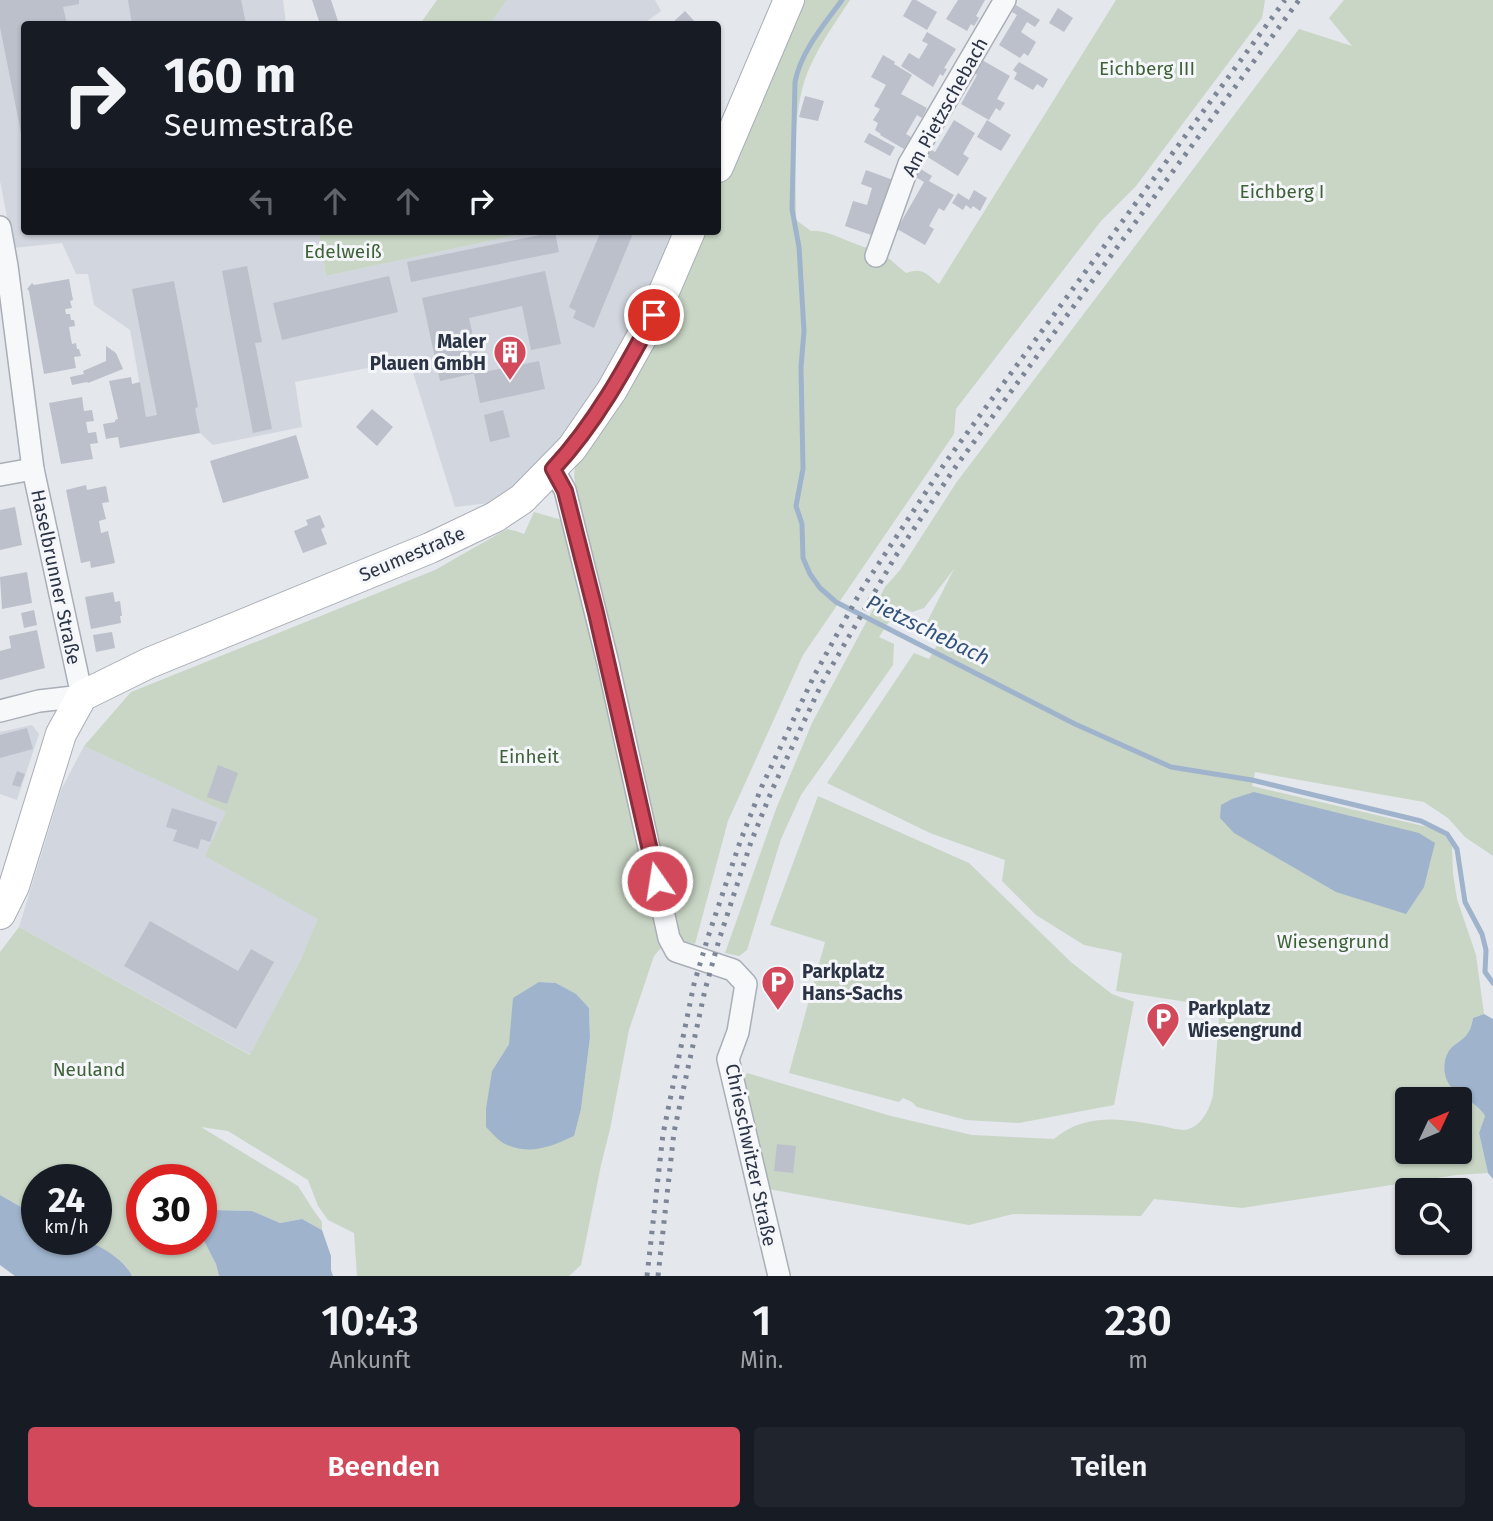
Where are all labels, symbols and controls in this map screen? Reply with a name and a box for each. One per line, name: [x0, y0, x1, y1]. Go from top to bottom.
street label: Am Pietzschebach: [897, 34, 993, 180]
text: 160 m: [164, 46, 296, 105]
icon: right: [49, 49, 140, 140]
park label: Eichberg III: [1099, 57, 1195, 80]
text: Seumestraße: [164, 106, 354, 144]
park label: Eichberg I: [1240, 180, 1324, 203]
icon: left: [243, 182, 281, 220]
icon: ahead: [316, 182, 354, 220]
icon: ahead: [389, 182, 427, 220]
icon: right: [462, 182, 500, 220]
park label: Edelweiß: [304, 240, 382, 263]
pin: [624, 285, 684, 345]
icon: arrive: [635, 296, 673, 334]
place label: Maler Plauen GmbH: [370, 330, 486, 375]
building icon: Maler Plauen GmbH: [491, 333, 529, 382]
street label: Haselbrunner Straße: [26, 487, 86, 667]
street label: Seumestraße: [356, 521, 468, 587]
water label: Pietzschebach: [862, 589, 994, 671]
park label: Einheit: [499, 745, 559, 768]
position arrow: [620, 844, 694, 918]
park label: Wiesengrund: [1277, 930, 1389, 953]
place label: Parkplatz Hans-Sachs: [802, 960, 903, 1005]
parking icon: Parkplatz Hans-Sachs: [759, 963, 797, 1012]
place label: Parkplatz Wiesengrund: [1188, 997, 1302, 1042]
parking icon: Parkplatz Wiesengrund: [1144, 1000, 1182, 1049]
park label: Neuland: [53, 1058, 125, 1081]
street label: Chrieschwitzer Straße: [720, 1061, 782, 1249]
north arrow: [1395, 1087, 1472, 1164]
map controls: [1395, 1087, 1472, 1255]
speed limit sign: 30: [126, 1164, 217, 1255]
button: search: [1395, 1178, 1472, 1255]
text: 24: [48, 1179, 85, 1221]
text: km/h: [44, 1216, 89, 1238]
text: 10:43: [321, 1296, 419, 1346]
text: 1: [752, 1296, 771, 1346]
text: 230: [1105, 1296, 1172, 1346]
text: Ankunft: [329, 1346, 411, 1374]
text: Min.: [740, 1346, 783, 1374]
text: m: [1128, 1346, 1148, 1374]
button: Beenden: [28, 1427, 740, 1507]
button: Teilen: [754, 1427, 1465, 1507]

